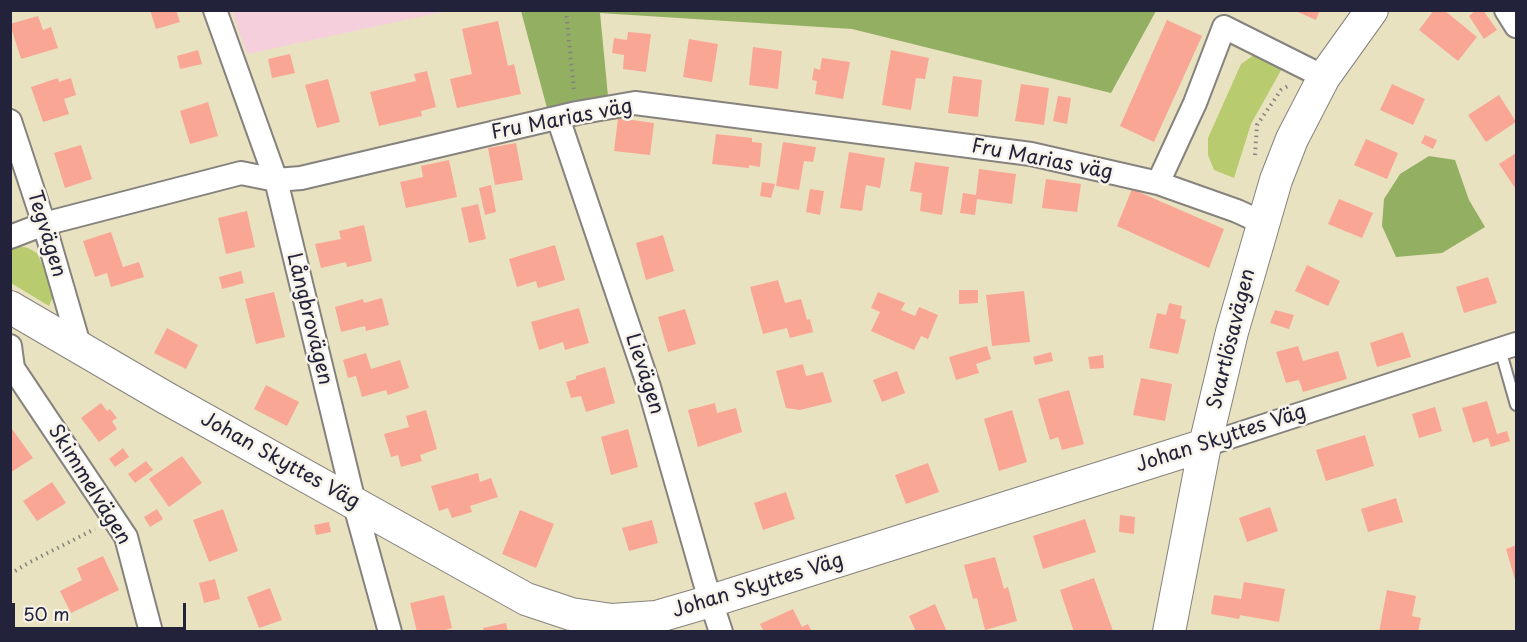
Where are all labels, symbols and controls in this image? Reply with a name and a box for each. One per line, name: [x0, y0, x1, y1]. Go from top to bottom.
street label: Fru Marias väg: [489, 95, 635, 145]
street label: Fru Marias väg: [969, 135, 1115, 185]
street label: Tegvägen: [21, 188, 71, 280]
street label: Långbrovägen: [281, 251, 337, 387]
street label: Svartlösavägen: [1203, 266, 1261, 412]
street label: Lievägen: [620, 331, 668, 417]
street label: Johan Skyttes Väg: [1133, 400, 1309, 478]
street label: Johan Skyttes Väg: [196, 407, 364, 515]
street label: Skimmelvägen: [43, 421, 135, 549]
street label: Johan Skyttes Väg: [670, 549, 846, 623]
scale bar: [15, 591, 189, 629]
text: 50 m: [23, 600, 70, 627]

